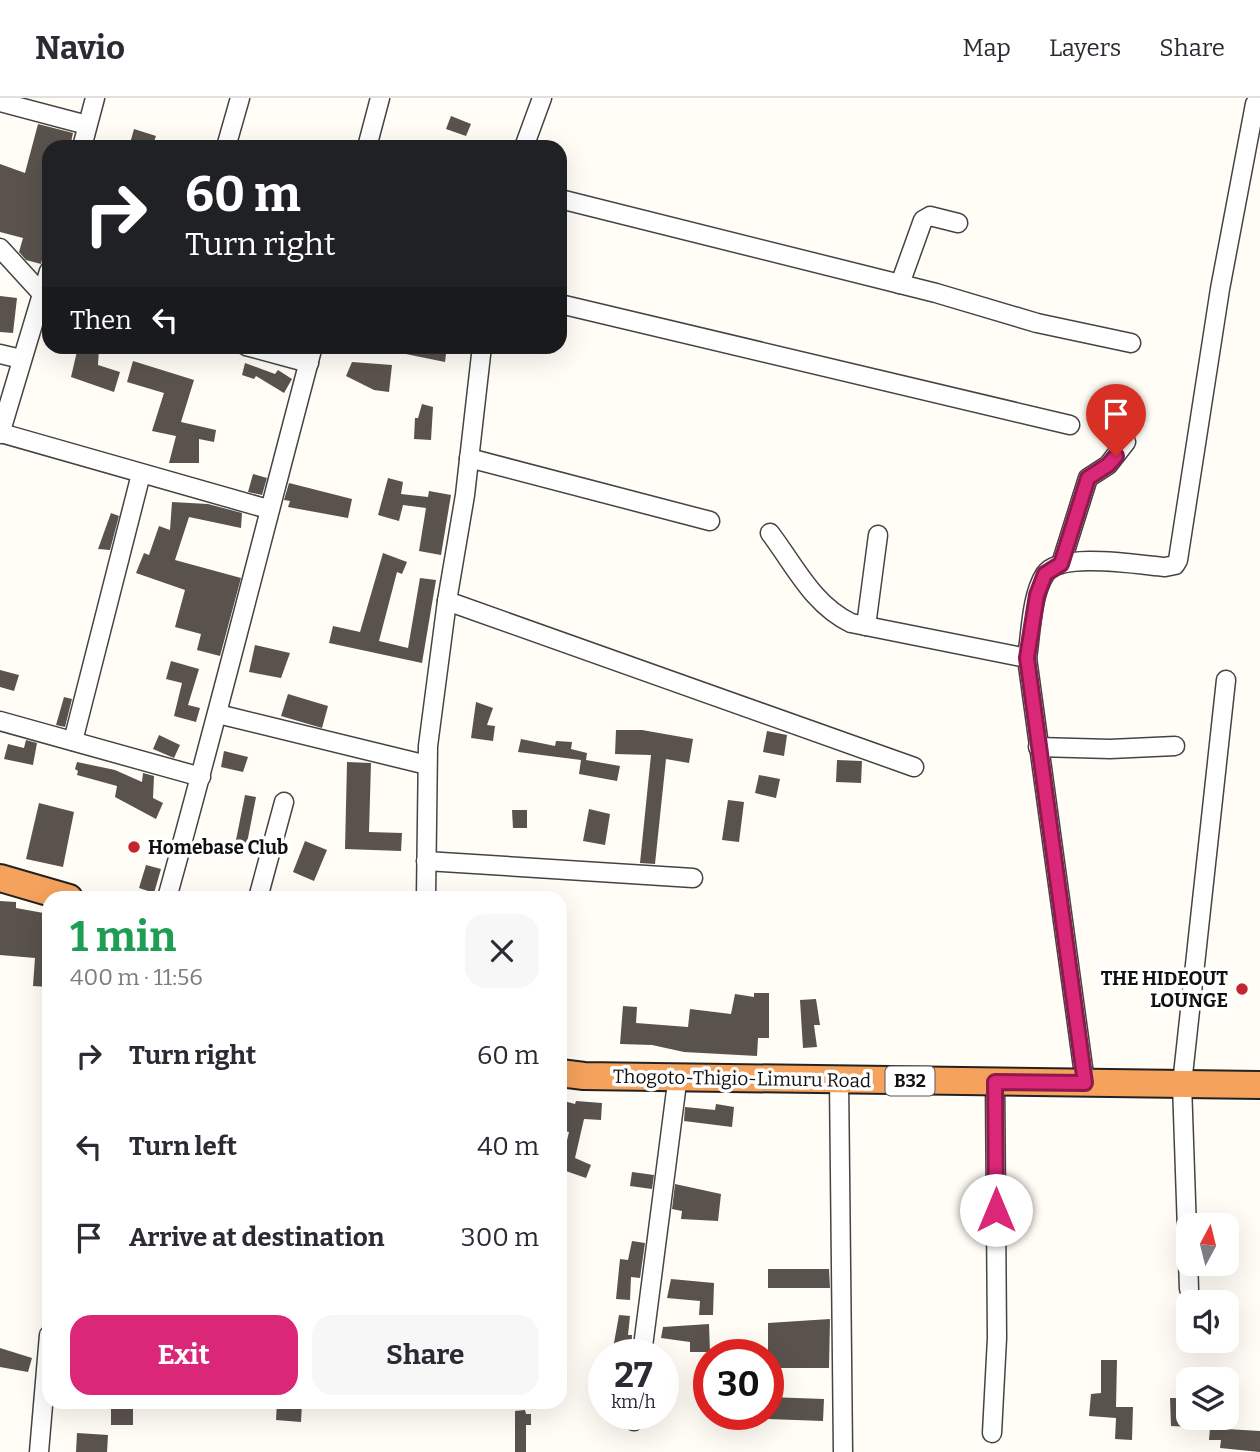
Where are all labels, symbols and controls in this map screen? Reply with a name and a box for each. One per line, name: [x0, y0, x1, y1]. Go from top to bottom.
text: Navio: [35, 28, 125, 68]
text: Map: [963, 34, 1011, 62]
text: Layers: [1049, 34, 1121, 62]
text: Share: [1159, 34, 1225, 62]
text: 60 m: [185, 165, 301, 224]
icon: right: [70, 168, 161, 259]
text: Turn right: [185, 225, 336, 263]
icon: left: [146, 301, 184, 339]
text: Then: [70, 305, 132, 336]
pin: [1086, 384, 1146, 456]
icon: arrive: [1097, 395, 1135, 433]
place label: Homebase Club: [148, 836, 288, 859]
marker: Homebase Club: [126, 839, 142, 855]
text: 1 min: [70, 912, 176, 962]
button: close: [465, 914, 539, 988]
text: 400 m · 11:56: [70, 963, 203, 991]
place label: THE HIDEOUT LOUNGE: [1101, 967, 1228, 1012]
marker: THE HIDEOUT LOUNGE: [1234, 981, 1250, 997]
icon: right: [70, 1037, 108, 1075]
text: Turn right: [129, 1040, 256, 1071]
text: 60 m: [477, 1040, 539, 1071]
street label: Thogoto-Thigio-Limuru Road: [613, 1065, 871, 1092]
road number: B32: [886, 1066, 934, 1096]
icon: left: [70, 1128, 108, 1166]
text: Turn left: [129, 1131, 237, 1162]
text: 40 m: [477, 1131, 539, 1162]
position arrow: [959, 1173, 1033, 1247]
north arrow: [1176, 1213, 1239, 1276]
map controls: [1176, 1213, 1239, 1430]
icon: arrive: [70, 1219, 108, 1257]
text: Arrive at destination: [129, 1222, 384, 1253]
text: 300 m: [461, 1222, 539, 1253]
button: sound: [1176, 1290, 1239, 1353]
button: Exit: [70, 1315, 298, 1395]
button: Share: [312, 1315, 539, 1395]
speed limit sign: 30: [693, 1339, 784, 1430]
text: 27: [614, 1354, 653, 1396]
button: layers: [1176, 1367, 1239, 1430]
text: km/h: [611, 1391, 656, 1413]

